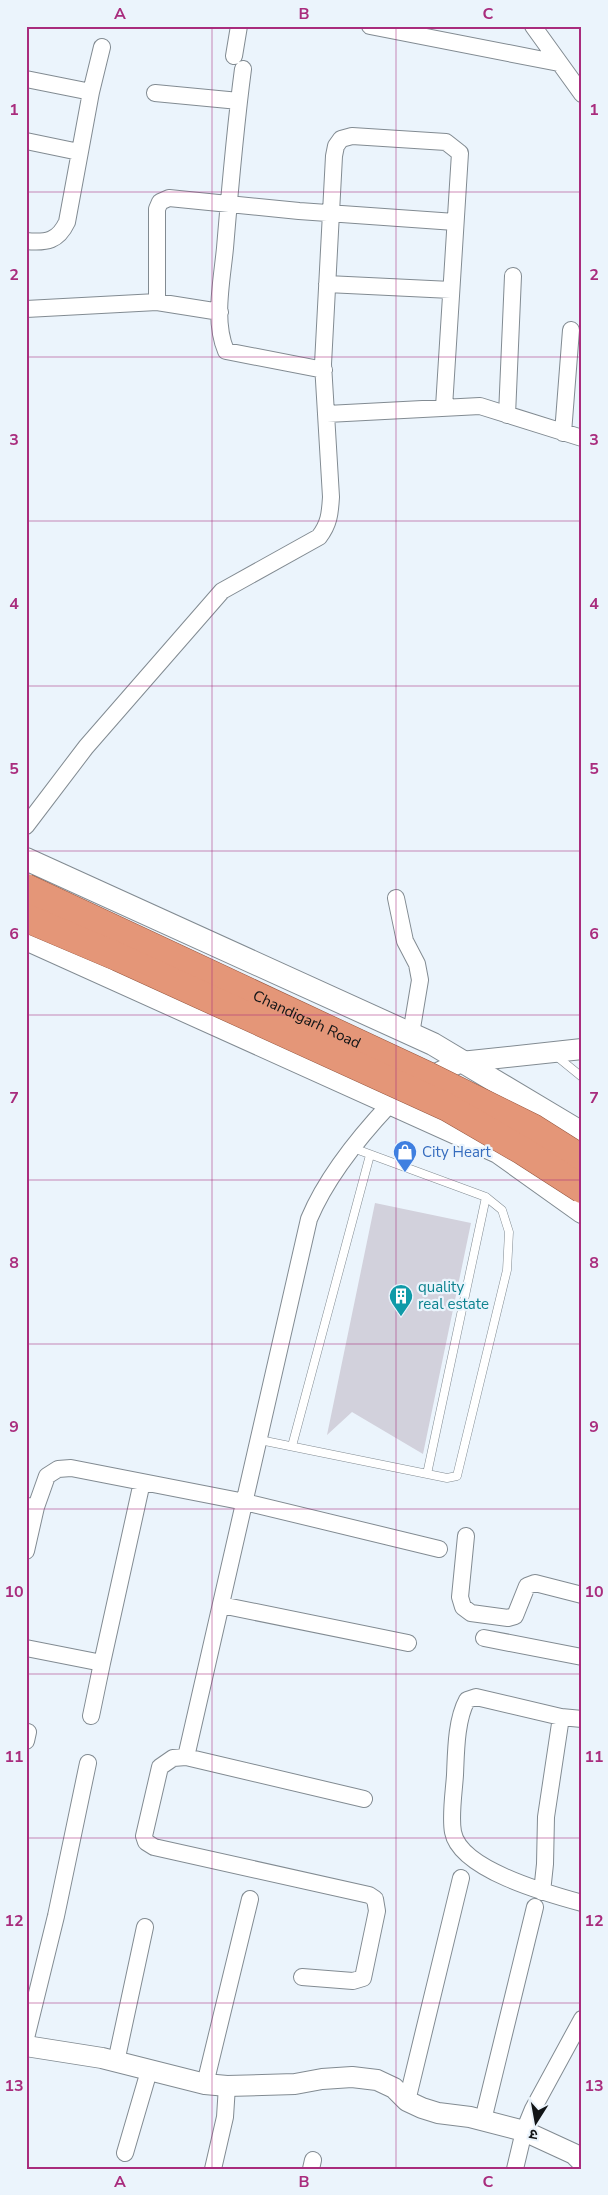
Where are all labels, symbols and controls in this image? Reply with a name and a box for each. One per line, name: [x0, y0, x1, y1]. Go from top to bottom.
text: A: [114, 3, 126, 25]
text: B: [298, 3, 310, 25]
text: C: [483, 3, 494, 25]
text: 1: [9, 99, 19, 121]
text: 1: [589, 99, 599, 121]
text: 2: [9, 264, 19, 286]
text: 2: [589, 264, 599, 286]
text: 3: [9, 429, 19, 451]
text: 3: [589, 429, 599, 451]
text: 4: [9, 593, 19, 615]
text: 4: [589, 593, 599, 615]
text: 5: [9, 758, 19, 780]
text: 5: [589, 758, 599, 780]
text: 6: [9, 923, 19, 945]
text: 6: [589, 923, 599, 945]
street label: Chandigarh Road: [250, 986, 364, 1053]
text: 7: [9, 1087, 19, 1109]
text: 7: [589, 1087, 599, 1109]
shop icon: City Heart: [392, 1139, 418, 1173]
place label: City Heart: [422, 1142, 492, 1162]
text: 8: [9, 1252, 19, 1274]
text: 8: [589, 1252, 599, 1274]
place label: quality real estate: [418, 1277, 489, 1314]
building icon: quality real estate: [388, 1283, 414, 1317]
text: 9: [9, 1416, 19, 1438]
text: 9: [589, 1416, 599, 1438]
text: 10: [4, 1581, 24, 1603]
text: 10: [584, 1581, 604, 1603]
text: 11: [4, 1746, 24, 1768]
text: 11: [584, 1746, 604, 1768]
text: 12: [4, 1910, 24, 1932]
text: 12: [584, 1910, 604, 1932]
text: 13: [4, 2075, 24, 2097]
text: 13: [584, 2075, 604, 2097]
north arrow: [510, 2098, 560, 2148]
text: उ: [527, 2124, 539, 2144]
text: A: [114, 2171, 126, 2193]
text: B: [298, 2171, 310, 2193]
text: C: [483, 2171, 494, 2193]

